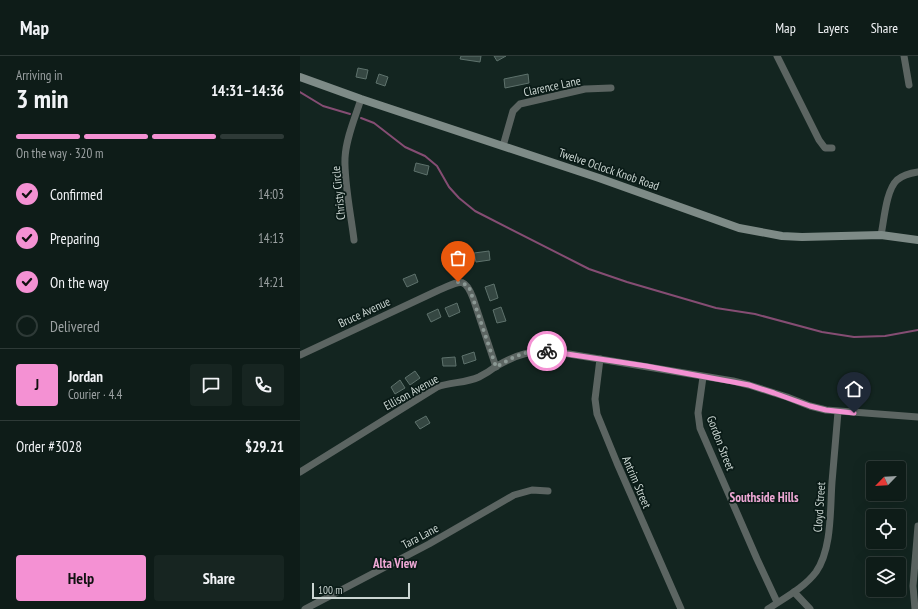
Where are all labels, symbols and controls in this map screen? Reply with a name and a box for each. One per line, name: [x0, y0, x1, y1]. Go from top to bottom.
text: Map: [20, 16, 49, 40]
text: Map: [775, 19, 796, 37]
text: Layers: [818, 19, 849, 37]
text: Share: [871, 19, 898, 37]
text: Arriving in: [16, 67, 63, 84]
street label: Clarence Lane: [522, 73, 582, 99]
text: 14:31–14:36: [211, 81, 284, 100]
text: 3 min: [16, 82, 69, 115]
text: On the way · 320 m: [16, 145, 103, 162]
street label: Twelve Oclock Knob Road: [557, 145, 661, 193]
street label: Christy Circle: [328, 165, 348, 221]
icon: check: [16, 183, 38, 205]
text: Confirmed: [50, 185, 103, 204]
text: 14:03: [258, 186, 284, 203]
icon: check: [16, 227, 38, 249]
text: Preparing: [50, 229, 100, 248]
text: 14:13: [258, 230, 284, 247]
pin: [441, 241, 475, 282]
icon: bag: [447, 247, 469, 269]
icon: check: [16, 271, 38, 293]
text: On the way: [50, 273, 109, 292]
text: 14:21: [258, 274, 284, 291]
street label: Bruce Avenue: [336, 293, 392, 331]
text: Delivered: [50, 317, 100, 336]
courier: [527, 331, 567, 371]
icon: bike: [536, 340, 558, 362]
button: chat: [190, 364, 232, 406]
button: phone: [242, 364, 284, 406]
text: Jordan: [68, 367, 103, 386]
street label: Ellison Avenue: [381, 371, 441, 413]
pin: [837, 372, 871, 413]
text: J: [35, 375, 39, 394]
icon: home: [843, 378, 865, 400]
text: Courier · 4.4: [68, 386, 122, 403]
street label: Gordon Street: [704, 414, 739, 473]
text: Order #3028: [16, 437, 82, 456]
text: $29.21: [245, 437, 284, 456]
street label: Antrim Street: [619, 454, 655, 511]
north arrow: [866, 461, 906, 501]
map controls: [866, 461, 906, 597]
street label: Cloyd Street: [810, 481, 828, 533]
district label: Southside Hills: [729, 489, 799, 506]
button: locate: [866, 509, 906, 549]
street label: Tara Lane: [399, 520, 441, 552]
button: Help: [16, 555, 146, 601]
button: Share: [154, 555, 284, 601]
district label: Alta View: [372, 555, 417, 572]
button: layers: [866, 557, 906, 597]
scale bar: [312, 581, 410, 600]
text: 100 m: [318, 583, 342, 597]

